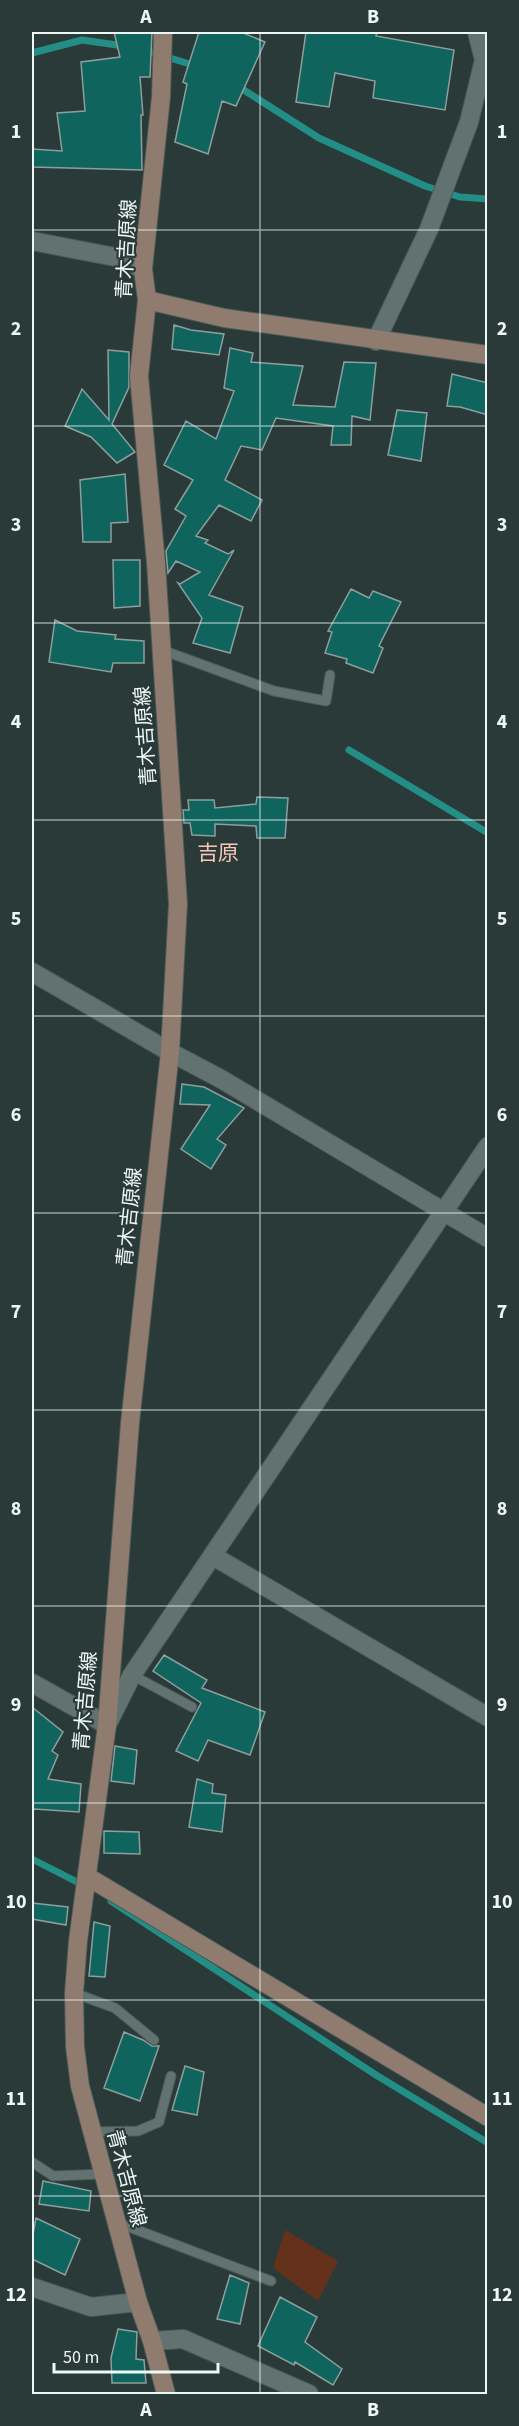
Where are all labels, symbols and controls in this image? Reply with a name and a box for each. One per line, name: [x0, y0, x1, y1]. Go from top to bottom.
text: A: [139, 3, 152, 31]
text: B: [367, 3, 379, 31]
text: 1: [11, 118, 21, 146]
text: 1: [497, 118, 507, 146]
street label: 青木吉原線: [110, 198, 144, 300]
text: 2: [11, 315, 21, 343]
text: 2: [497, 315, 507, 343]
text: 3: [11, 511, 21, 539]
text: 3: [497, 511, 507, 539]
street label: 青木吉原線: [129, 685, 163, 787]
text: 4: [11, 708, 22, 736]
text: 4: [497, 708, 508, 736]
district label: 吉原: [197, 838, 239, 868]
text: 5: [11, 905, 21, 933]
text: 5: [497, 905, 507, 933]
text: 6: [11, 1101, 21, 1129]
text: 6: [497, 1101, 507, 1129]
street label: 青木吉原線: [111, 1166, 149, 1268]
text: 7: [11, 1298, 21, 1326]
text: 7: [497, 1298, 507, 1326]
text: 8: [11, 1495, 21, 1523]
text: 8: [497, 1495, 507, 1523]
street label: 青木吉原線: [68, 1650, 104, 1752]
text: 9: [11, 1691, 21, 1719]
text: 9: [497, 1691, 507, 1719]
text: 10: [5, 1888, 27, 1916]
text: 10: [491, 1888, 513, 1916]
text: 11: [5, 2085, 27, 2113]
text: 11: [491, 2085, 513, 2113]
street label: 青木吉原線: [100, 2126, 152, 2230]
text: 12: [5, 2281, 27, 2309]
text: 12: [491, 2281, 513, 2309]
scale bar: [54, 2336, 218, 2374]
text: 50 m: [63, 2345, 99, 2370]
text: A: [139, 2396, 152, 2424]
text: B: [367, 2396, 379, 2424]

